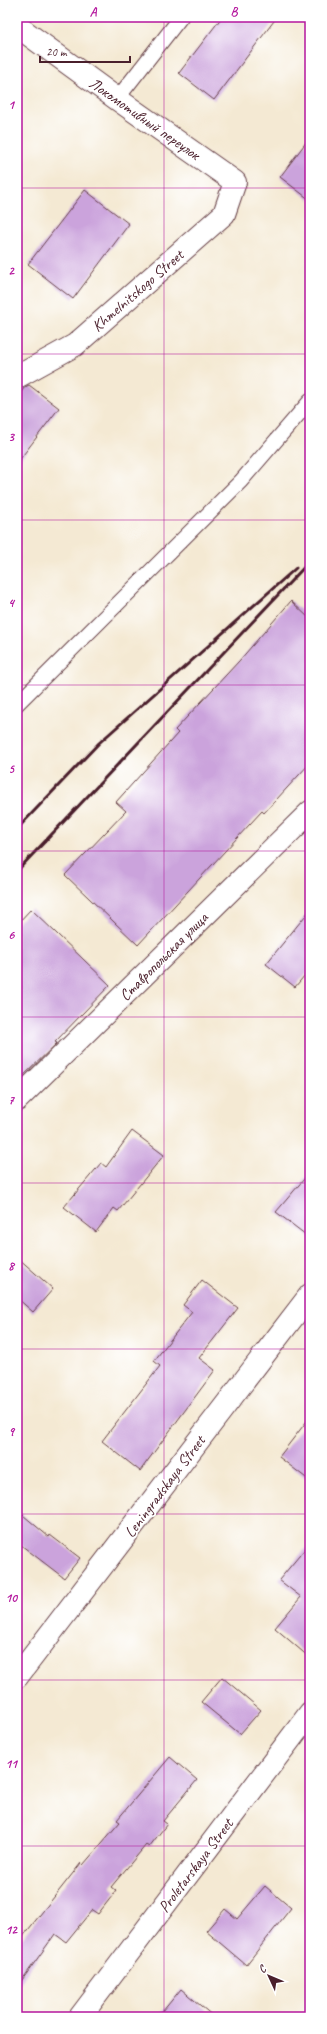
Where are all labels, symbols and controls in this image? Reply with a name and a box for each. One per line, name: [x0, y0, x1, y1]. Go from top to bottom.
text: A: [90, 4, 98, 20]
text: B: [231, 4, 239, 20]
scale bar: [40, 38, 130, 64]
text: 20 m: [46, 44, 68, 60]
street label: Локомотивный переулок: [85, 73, 205, 166]
text: 1: [8, 97, 16, 113]
street label: Khmelnitskogo Street: [88, 244, 189, 336]
text: 2: [8, 263, 15, 279]
text: 3: [8, 429, 15, 445]
text: 4: [8, 595, 16, 611]
text: 5: [8, 761, 15, 777]
street label: Ставропольская улица: [115, 907, 213, 1005]
text: 6: [8, 927, 15, 943]
text: 7: [8, 1092, 15, 1108]
text: 8: [8, 1258, 16, 1274]
text: 9: [8, 1424, 15, 1440]
street label: Leningradskaya Street: [120, 1430, 211, 1541]
text: 10: [5, 1590, 18, 1606]
text: 11: [5, 1756, 19, 1772]
street label: Proletarskaya Street: [154, 1813, 239, 1917]
text: 12: [5, 1922, 18, 1938]
north arrow: [249, 1956, 289, 1996]
text: С: [255, 1961, 270, 1976]

